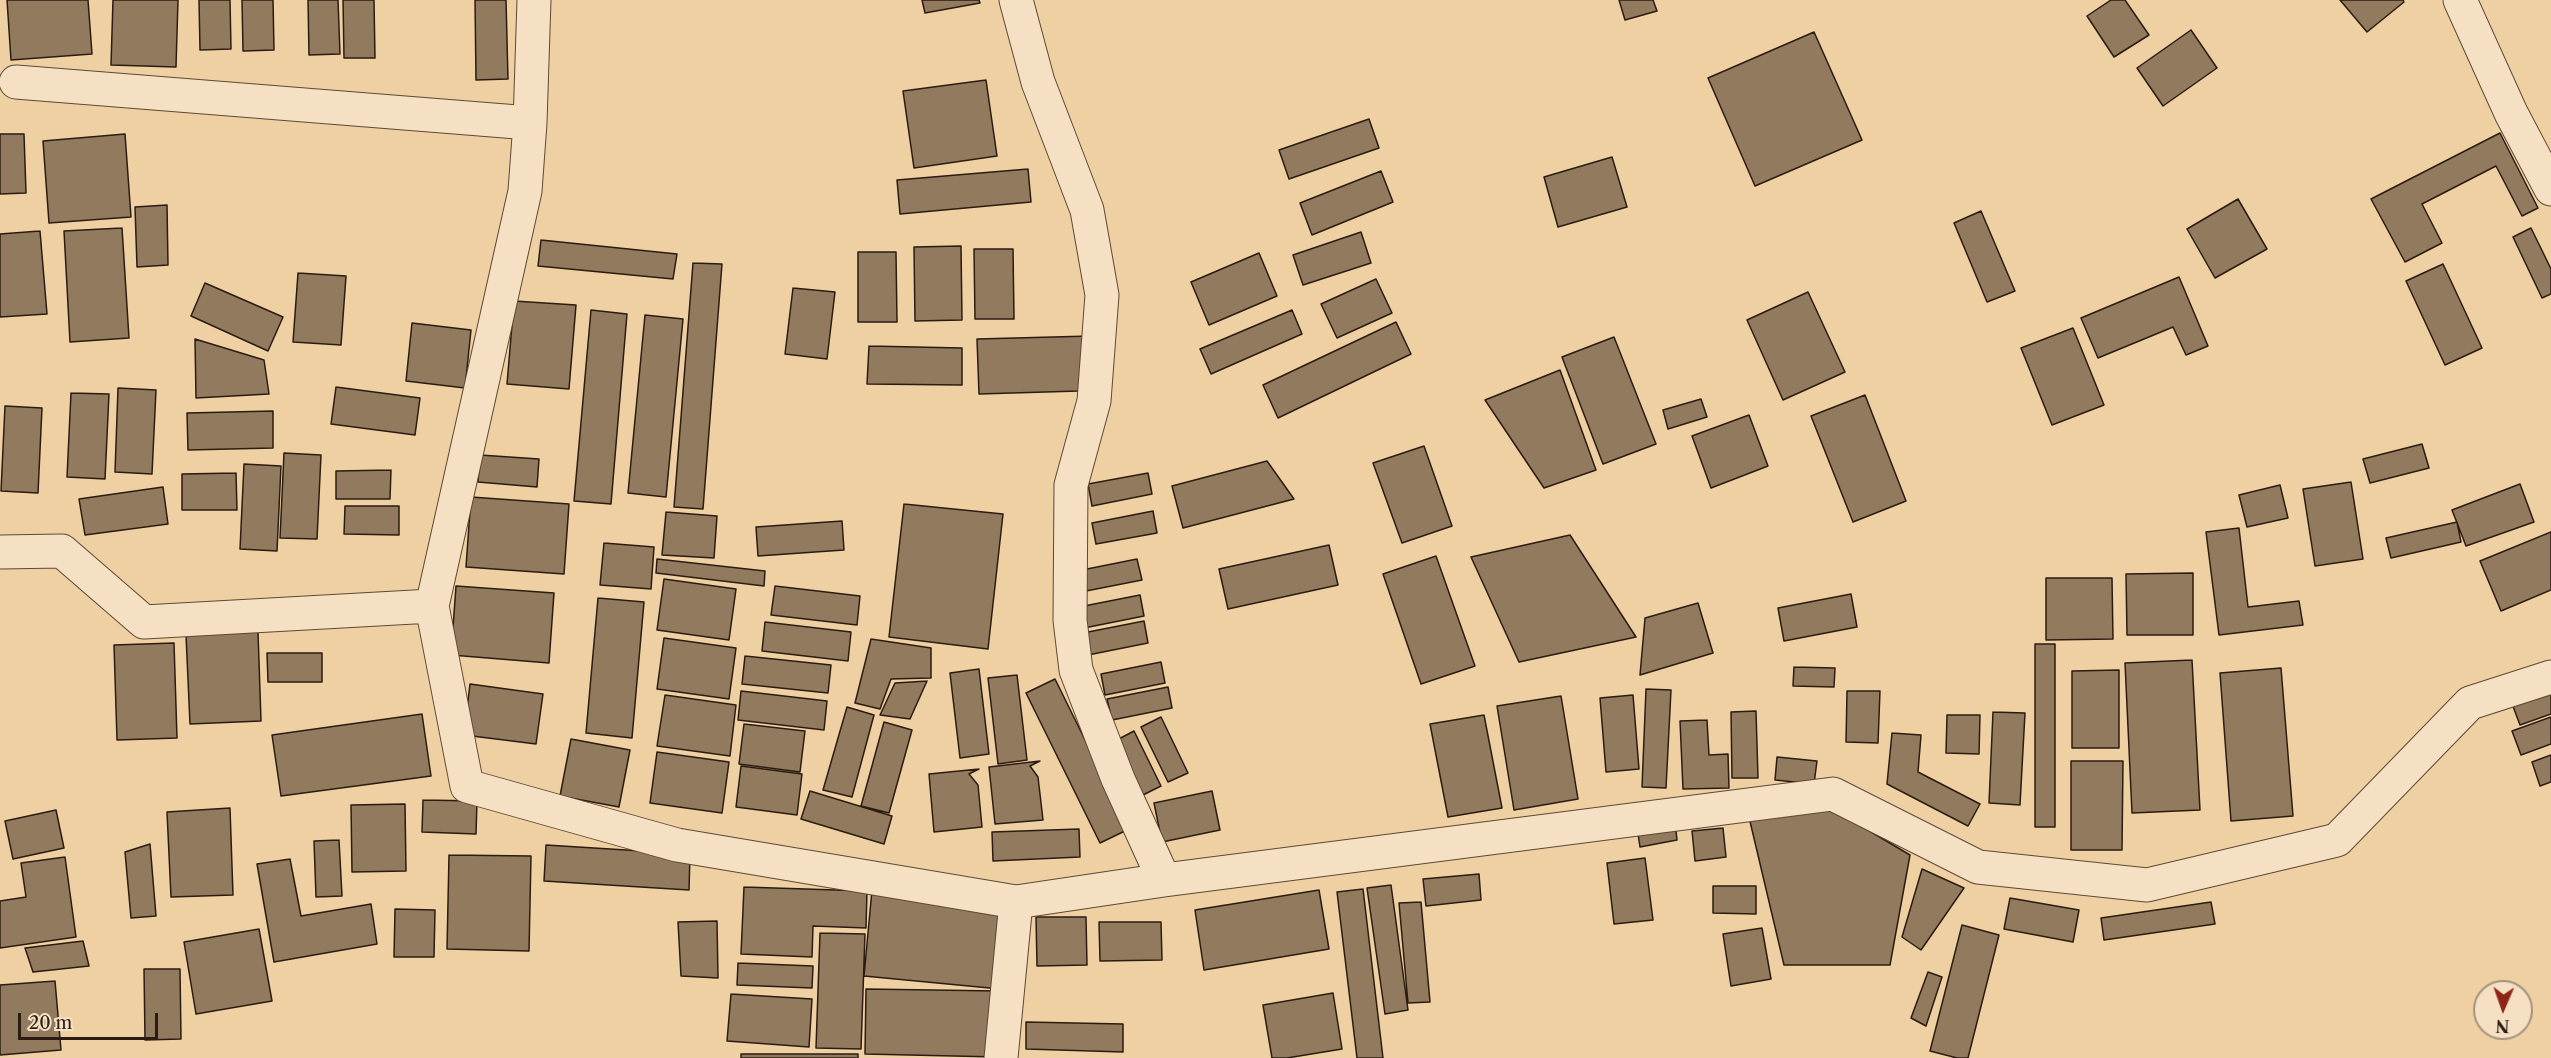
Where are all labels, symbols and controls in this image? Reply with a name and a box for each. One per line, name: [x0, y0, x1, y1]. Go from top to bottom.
north arrow: [2473, 980, 2533, 1040]
scale bar: [21, 1001, 160, 1039]
text: 20 m: [29, 1012, 72, 1034]
text: N: [2495, 1016, 2510, 1036]

